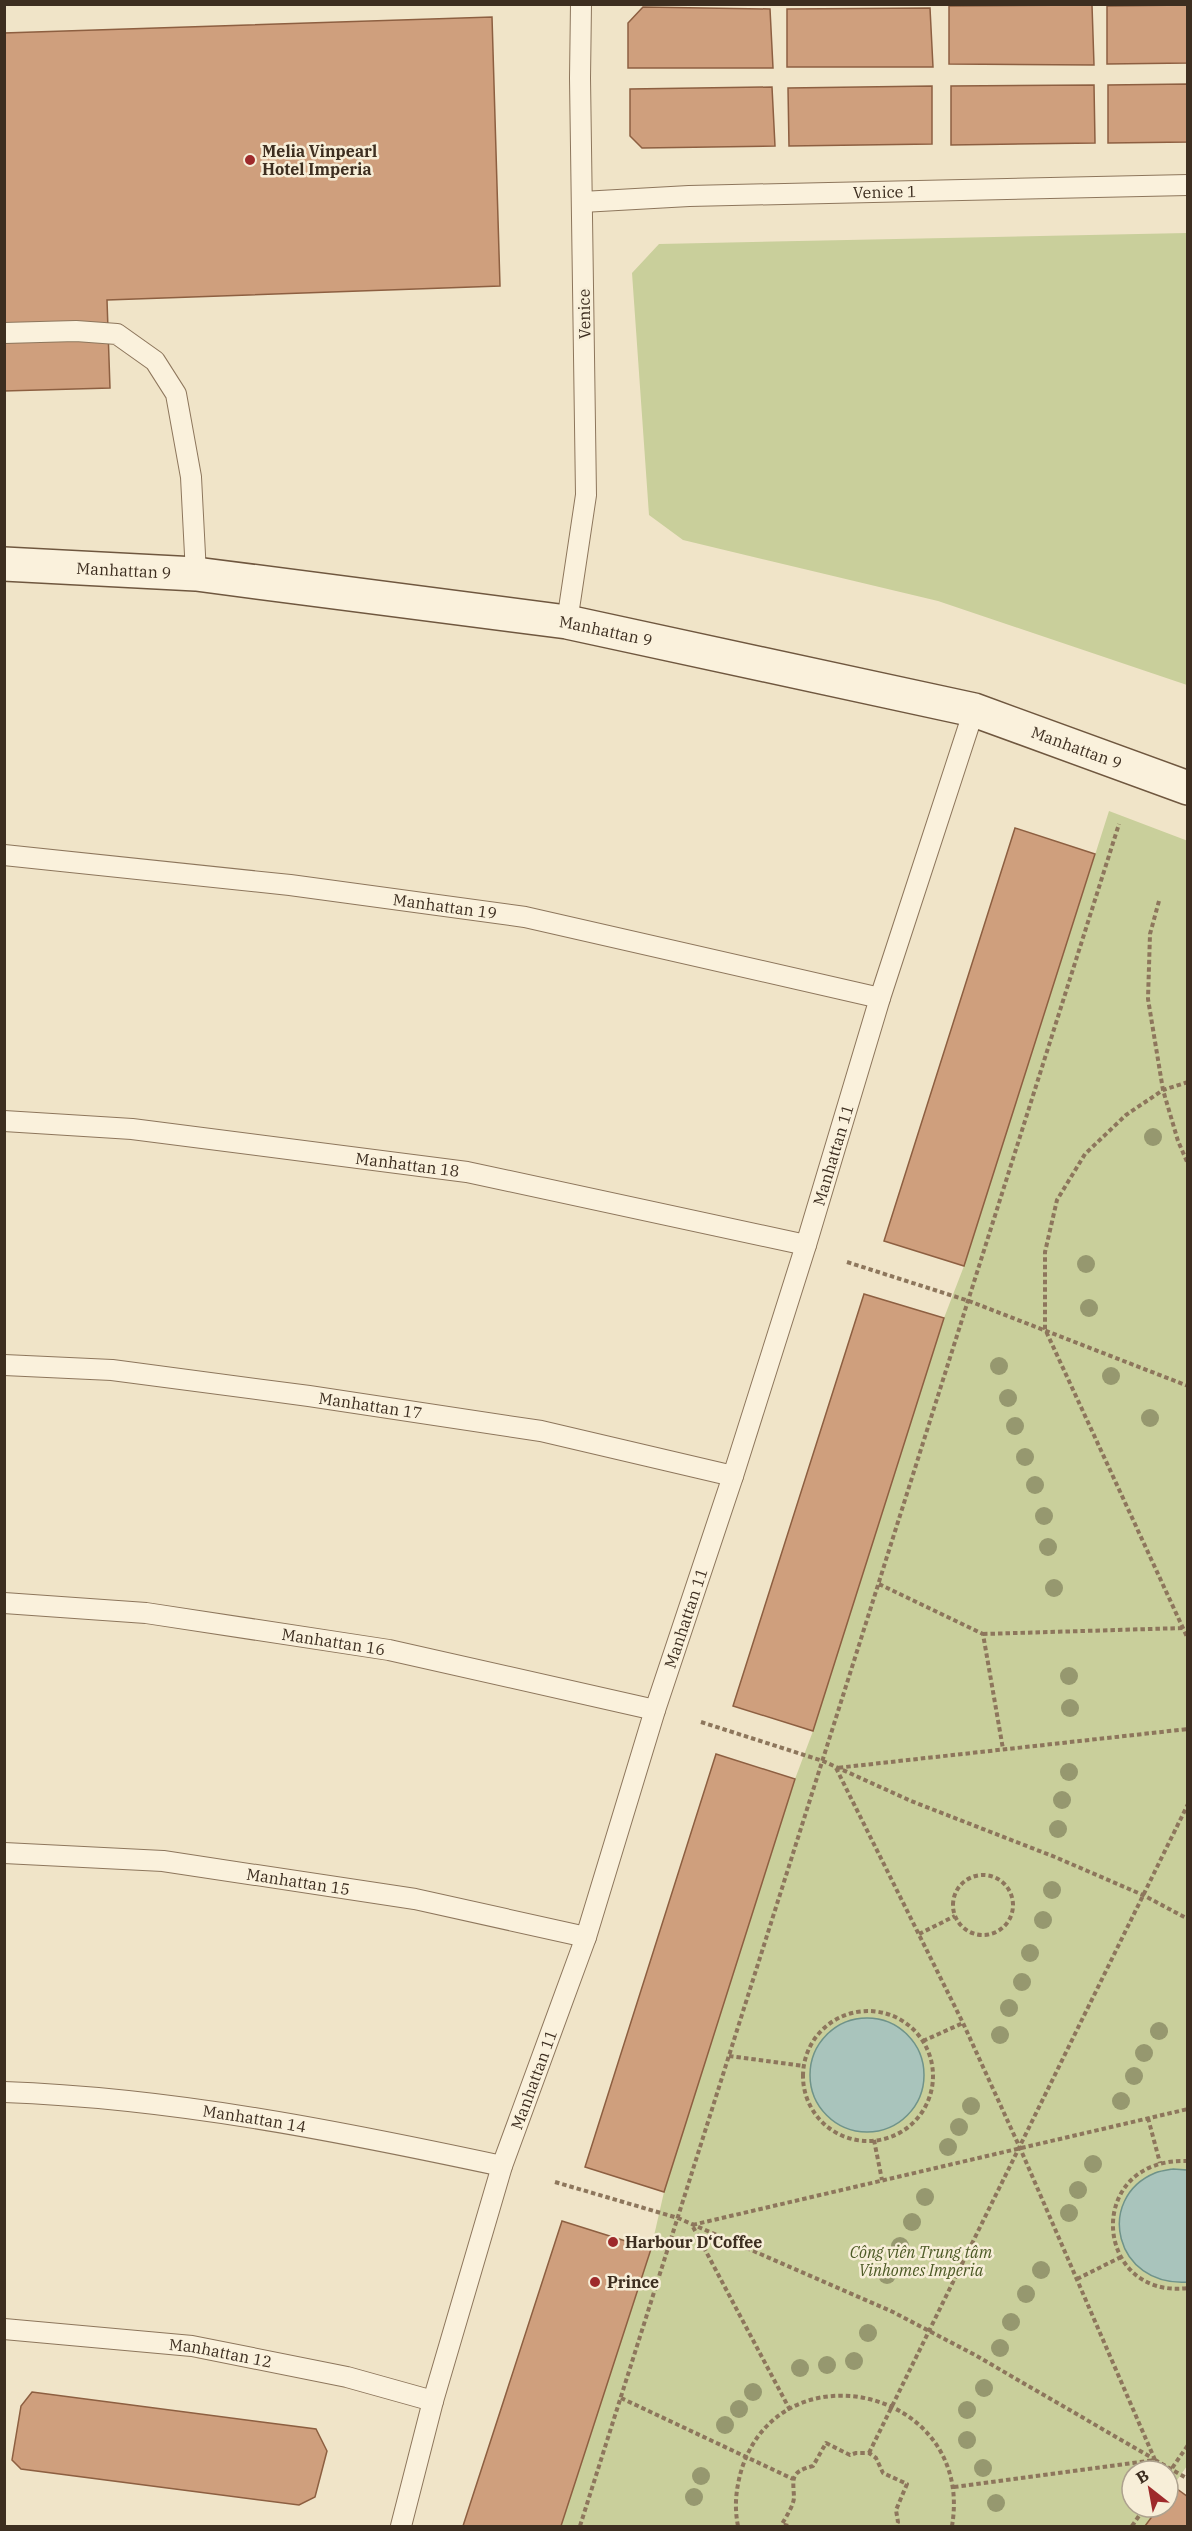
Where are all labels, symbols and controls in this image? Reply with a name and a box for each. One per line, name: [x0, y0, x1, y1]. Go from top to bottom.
place label: Melia Vinpearl Hotel Imperia: [262, 141, 377, 179]
marker: Melia Vinpearl Hotel Imperia: [243, 153, 257, 167]
street label: Venice 1: [853, 181, 917, 202]
street label: Venice: [574, 289, 594, 339]
street label: Manhattan 9: [76, 558, 172, 583]
street label: Manhattan 9: [558, 611, 654, 650]
street label: Manhattan 9: [1029, 722, 1125, 773]
street label: Manhattan 19: [392, 889, 498, 923]
street label: Manhattan 11: [808, 1102, 858, 1208]
street label: Manhattan 18: [354, 1148, 461, 1181]
street label: Manhattan 17: [317, 1388, 424, 1423]
street label: Manhattan 11: [660, 1565, 712, 1671]
street label: Manhattan 16: [280, 1624, 387, 1659]
street label: Manhattan 15: [245, 1864, 351, 1899]
street label: Manhattan 11: [506, 2027, 561, 2132]
street label: Manhattan 14: [201, 2100, 308, 2137]
place label: Harbour D‘Coffee: [625, 2232, 762, 2252]
marker: Harbour D‘Coffee: [606, 2235, 620, 2249]
park label: Công viên Trung tâm Vinhomes Imperia: [850, 2242, 993, 2280]
place label: Prince: [607, 2272, 659, 2292]
marker: Prince: [588, 2275, 602, 2289]
street label: Manhattan 12: [168, 2334, 274, 2372]
north arrow: [1120, 2459, 1180, 2519]
text: B: [1132, 2465, 1152, 2488]

